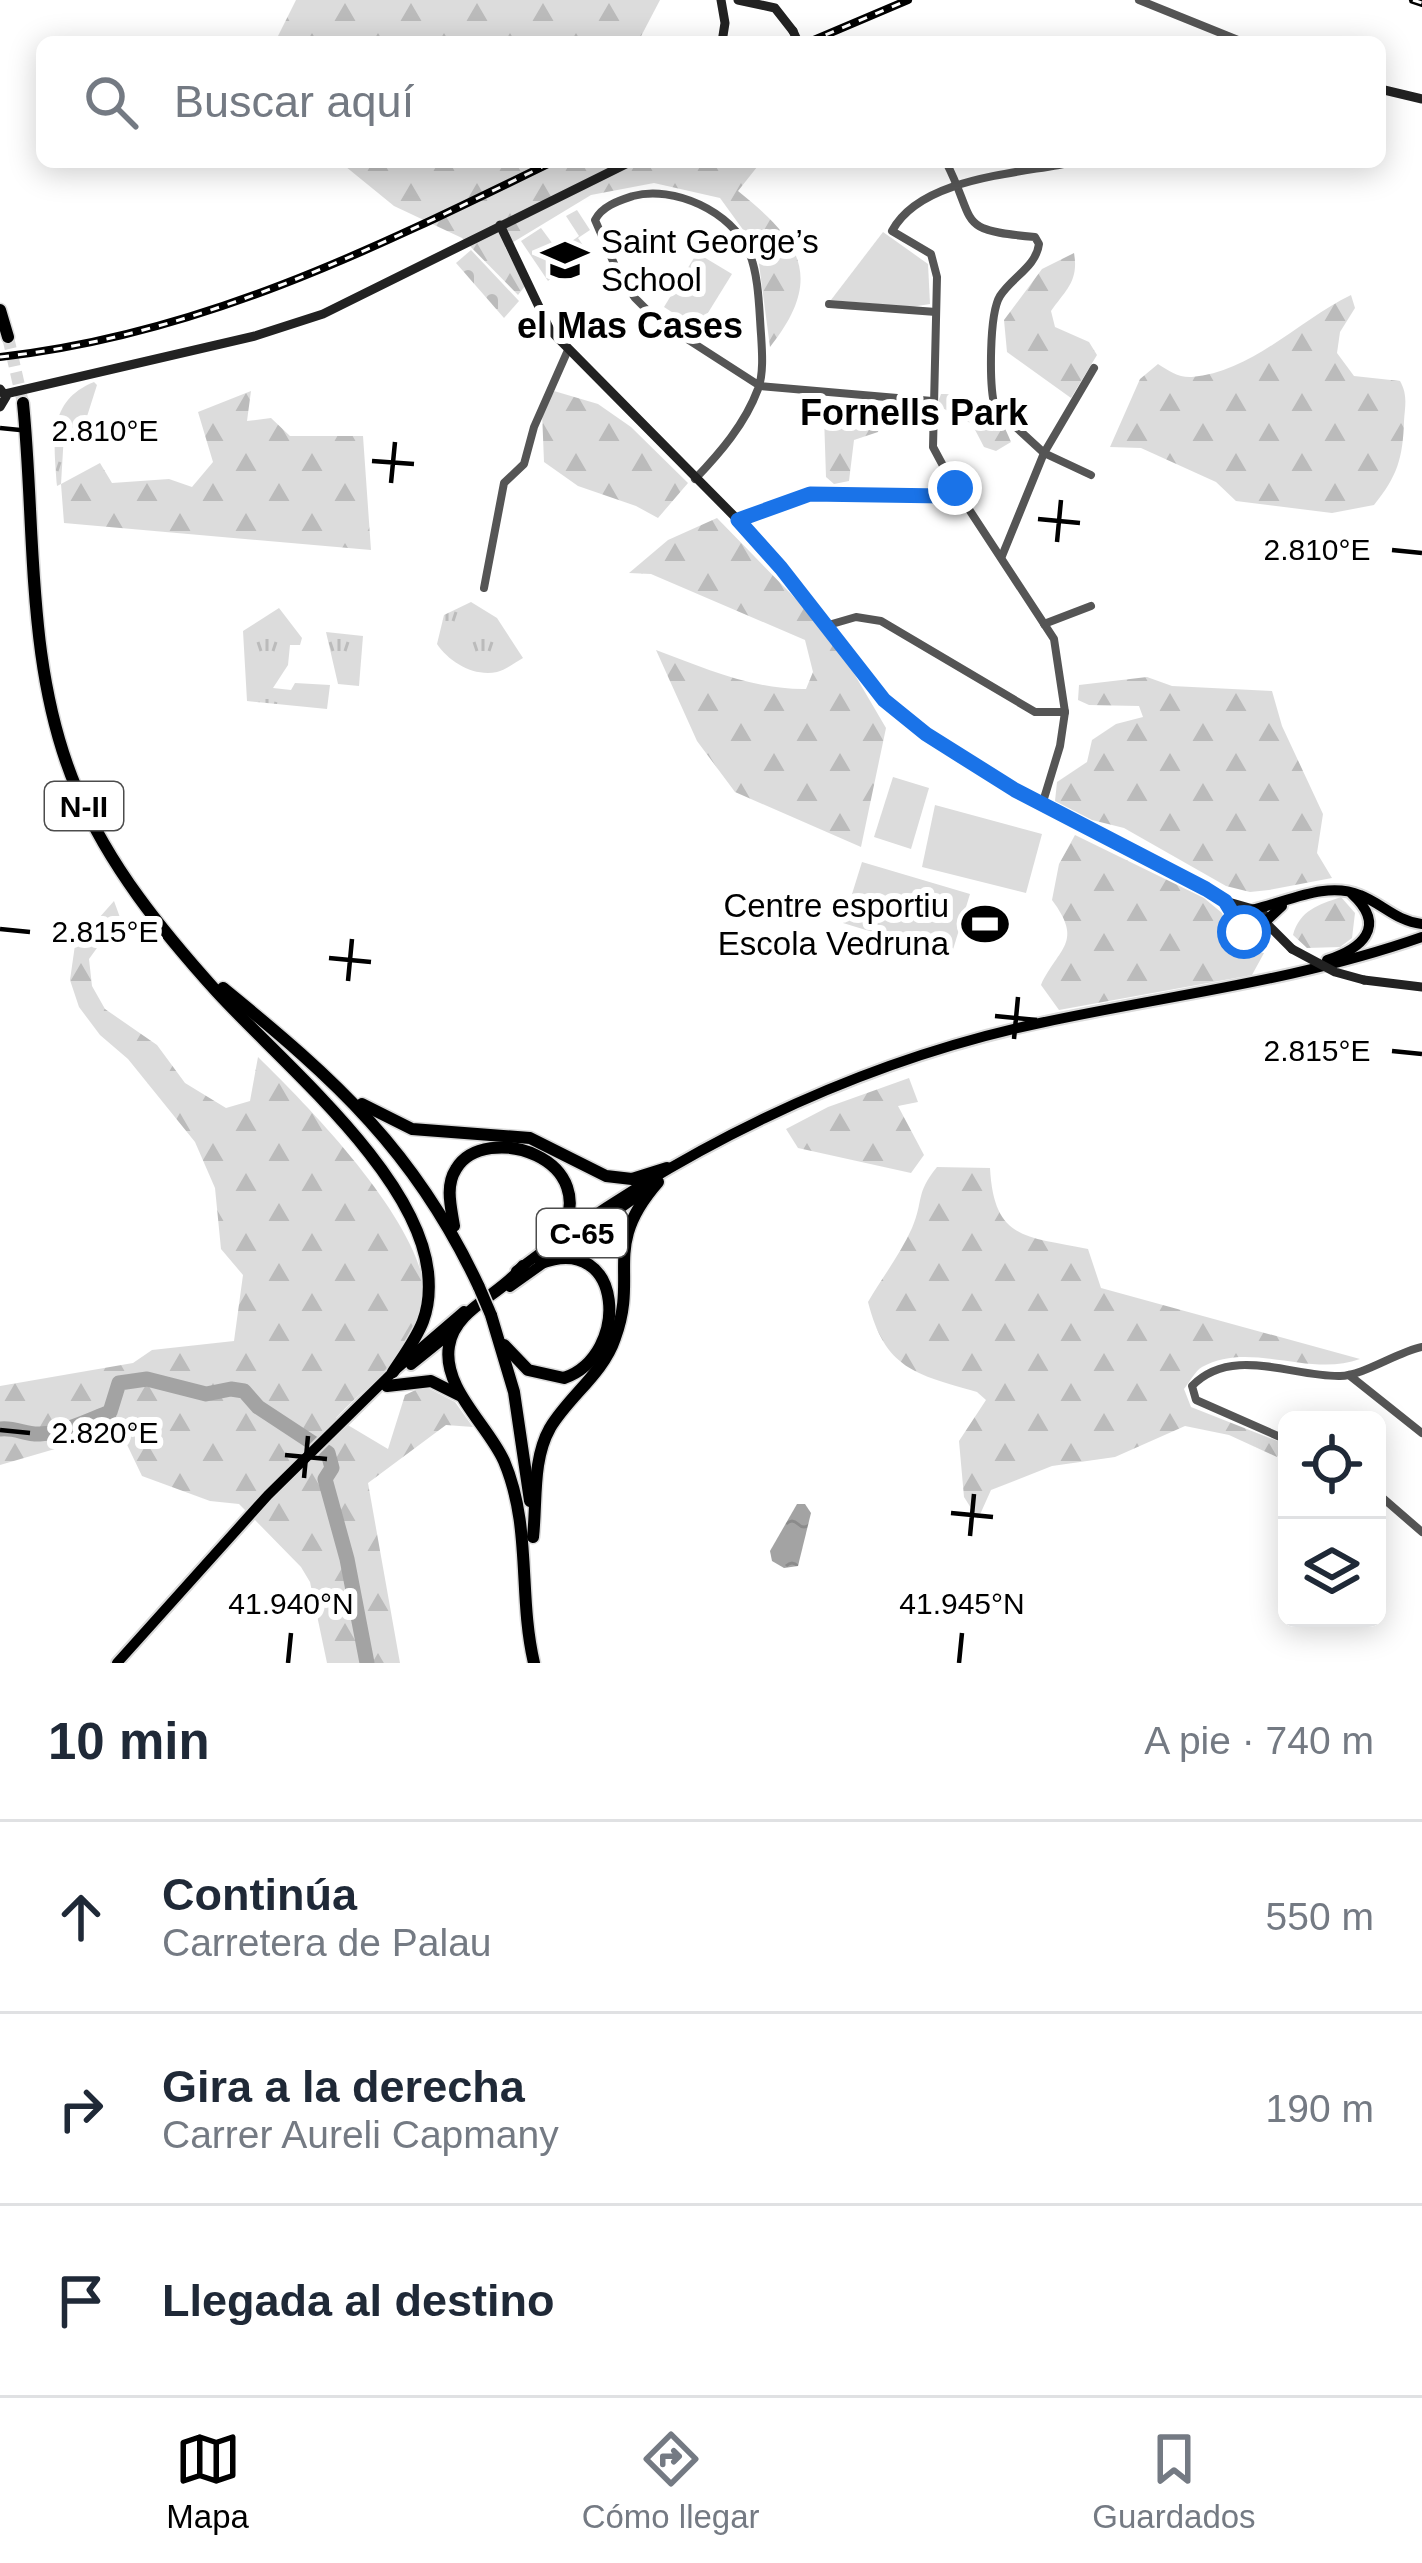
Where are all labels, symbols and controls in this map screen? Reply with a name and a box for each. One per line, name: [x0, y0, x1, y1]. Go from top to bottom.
search box: [36, 36, 1386, 168]
icon: search: [78, 69, 144, 135]
text: Buscar aquí: [174, 76, 414, 127]
place label: Saint George’s School: [601, 223, 819, 298]
school or university icon: Saint George’s School: [540, 235, 590, 285]
district label: el Mas Cases: [517, 305, 743, 346]
district label: Fornells Park: [800, 392, 1029, 433]
text: 2.810°E: [51, 414, 159, 447]
route end: [928, 461, 982, 515]
text: 2.810°E: [1263, 533, 1371, 566]
road number: N-II: [45, 782, 123, 830]
place label: Centre esportiu Escola Vedruna: [718, 887, 950, 962]
sports icon: Centre esportiu Escola Vedruna: [960, 899, 1010, 949]
route start: [1217, 905, 1271, 959]
text: 2.815°E: [51, 915, 159, 948]
text: 2.815°E: [1263, 1034, 1371, 1067]
road number: C-65: [537, 1209, 627, 1257]
map controls: [1278, 1411, 1386, 1627]
button: locate: [1278, 1411, 1386, 1519]
text: 2.820°E: [51, 1416, 159, 1449]
button: layers: [1278, 1519, 1386, 1627]
text: 41.940°N: [228, 1587, 354, 1620]
text: 41.945°N: [899, 1587, 1025, 1620]
text: 10 min: [48, 1713, 210, 1770]
text: A pie · 740 m: [1144, 1719, 1374, 1762]
text: Continúa: [162, 1869, 357, 1920]
icon: ahead: [48, 1884, 114, 1950]
text: 550 m: [1266, 1895, 1374, 1938]
text: Carretera de Palau: [162, 1921, 492, 1964]
text: Gira a la derecha: [162, 2061, 525, 2112]
icon: right: [48, 2076, 114, 2142]
text: 190 m: [1266, 2087, 1374, 2130]
text: Carrer Aureli Capmany: [162, 2113, 559, 2156]
icon: arrive: [48, 2268, 114, 2334]
text: Llegada al destino: [162, 2275, 555, 2326]
tab: Mapa: [166, 2426, 249, 2536]
tab: Cómo llegar: [582, 2426, 760, 2536]
tab: Guardados: [1092, 2426, 1256, 2536]

